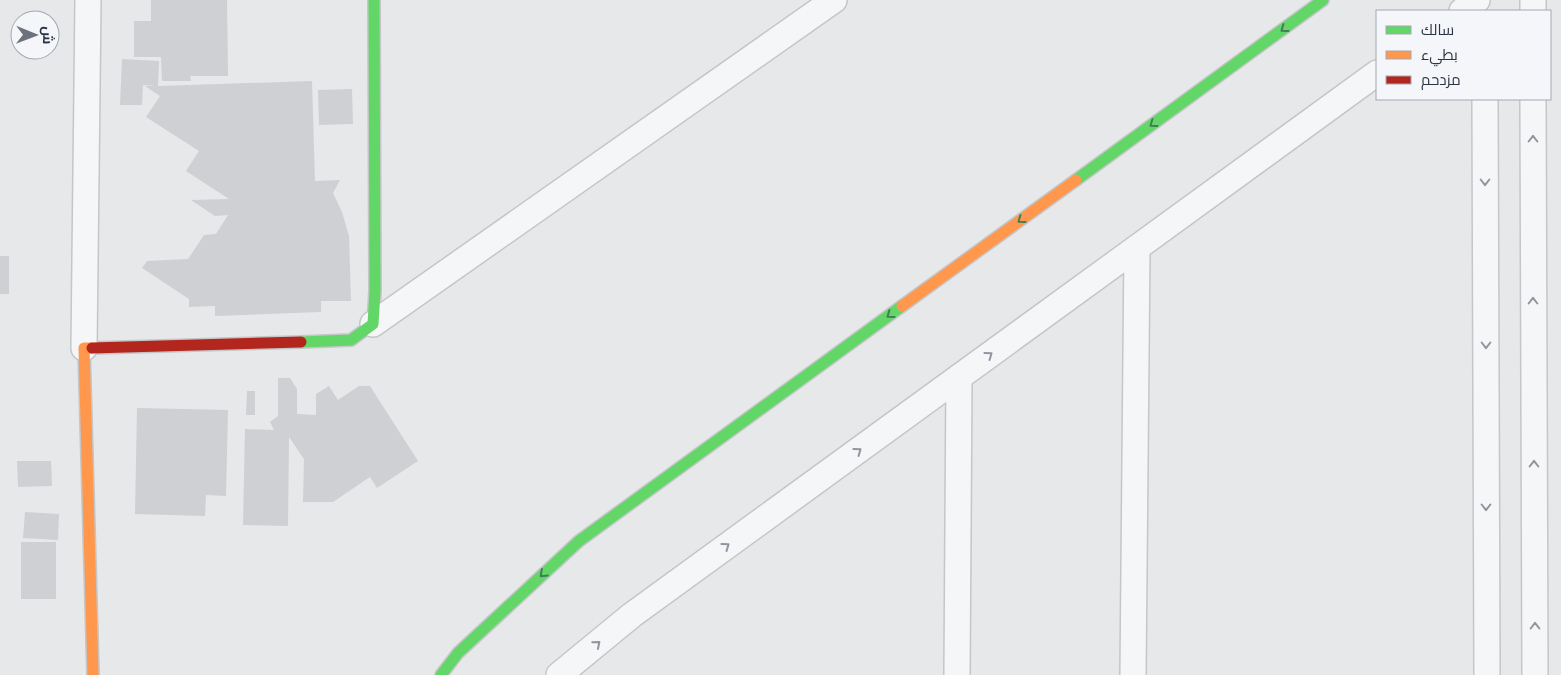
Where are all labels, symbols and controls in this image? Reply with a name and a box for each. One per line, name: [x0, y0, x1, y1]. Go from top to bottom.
north arrow: [10, 10, 60, 60]
legend: [1376, 10, 1551, 100]
text: سالك: [1421, 21, 1454, 39]
one-way arrow: [1280, 23, 1290, 32]
text: ش: [39, 26, 56, 44]
text: بطيء: [1421, 46, 1458, 67]
text: مزدحم: [1421, 71, 1461, 90]
one-way arrow: [1149, 118, 1158, 127]
one-way arrow: [1528, 135, 1538, 142]
one-way arrow: [1480, 179, 1490, 187]
one-way arrow: [1017, 214, 1027, 223]
one-way arrow: [1528, 297, 1538, 305]
one-way arrow: [886, 309, 896, 318]
one-way arrow: [1481, 342, 1491, 349]
one-way arrow: [983, 352, 993, 361]
one-way arrow: [852, 448, 861, 456]
one-way arrow: [1529, 460, 1539, 468]
one-way arrow: [1481, 504, 1491, 512]
one-way arrow: [721, 543, 730, 552]
one-way arrow: [540, 568, 549, 577]
one-way arrow: [1530, 622, 1540, 630]
one-way arrow: [591, 641, 600, 650]

